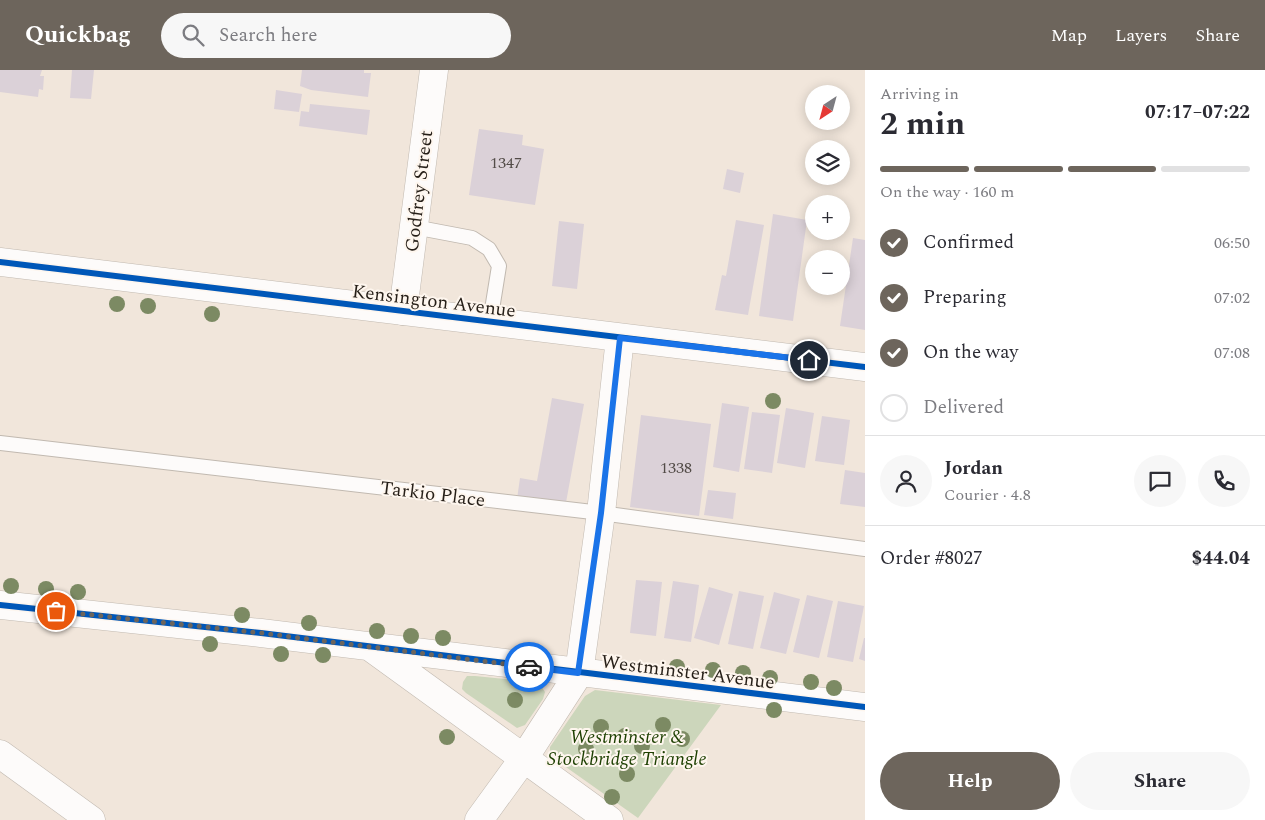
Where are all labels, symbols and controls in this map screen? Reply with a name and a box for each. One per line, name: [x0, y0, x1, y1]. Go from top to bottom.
search box: [161, 13, 511, 58]
text: Quickbag: [25, 17, 131, 53]
icon: search: [179, 21, 207, 49]
text: Search here: [219, 21, 318, 50]
text: Map: [1051, 22, 1087, 49]
text: Layers: [1115, 22, 1167, 49]
text: Share: [1195, 22, 1240, 49]
text: Arriving in: [880, 82, 959, 106]
north arrow: [805, 85, 850, 130]
map controls: [805, 85, 850, 295]
text: 07:17–07:22: [1145, 98, 1250, 127]
text: 2 min: [880, 100, 965, 149]
street label: Godfrey Street: [398, 128, 441, 254]
button: layers: [805, 140, 850, 185]
house number: 1347: [490, 151, 522, 175]
text: On the way · 160 m: [880, 180, 1014, 204]
button: +: [805, 195, 850, 240]
text: Confirmed: [923, 228, 1014, 257]
icon: check: [880, 229, 908, 257]
text: 06:50: [1214, 231, 1250, 255]
button: −: [805, 250, 850, 295]
street label: Kensington Avenue: [350, 277, 517, 326]
text: Preparing: [923, 283, 1007, 312]
icon: check: [880, 284, 908, 312]
text: 07:02: [1214, 286, 1250, 310]
text: On the way: [923, 338, 1019, 367]
pin: [788, 339, 830, 381]
icon: check: [880, 339, 908, 367]
text: 07:08: [1214, 341, 1250, 365]
icon: home: [795, 346, 823, 374]
text: Delivered: [923, 393, 1004, 422]
text: Jordan: [944, 454, 1003, 483]
button: person: [880, 455, 932, 507]
button: chat: [1134, 455, 1186, 507]
button: phone: [1198, 455, 1250, 507]
house number: 1338: [660, 456, 692, 480]
street label: Tarkio Place: [379, 474, 487, 515]
text: Courier · 4.8: [944, 483, 1031, 507]
text: Order #8027: [880, 544, 983, 573]
text: $44.04: [1192, 544, 1250, 573]
pin: [35, 590, 77, 632]
icon: bag: [42, 597, 70, 625]
courier: [504, 642, 554, 692]
street label: Westminster Avenue: [599, 647, 776, 698]
icon: car: [515, 653, 543, 681]
park label: Westminster & Stockbridge Triangle: [547, 723, 707, 774]
button: Help: [880, 752, 1060, 810]
button: Share: [1070, 752, 1250, 810]

